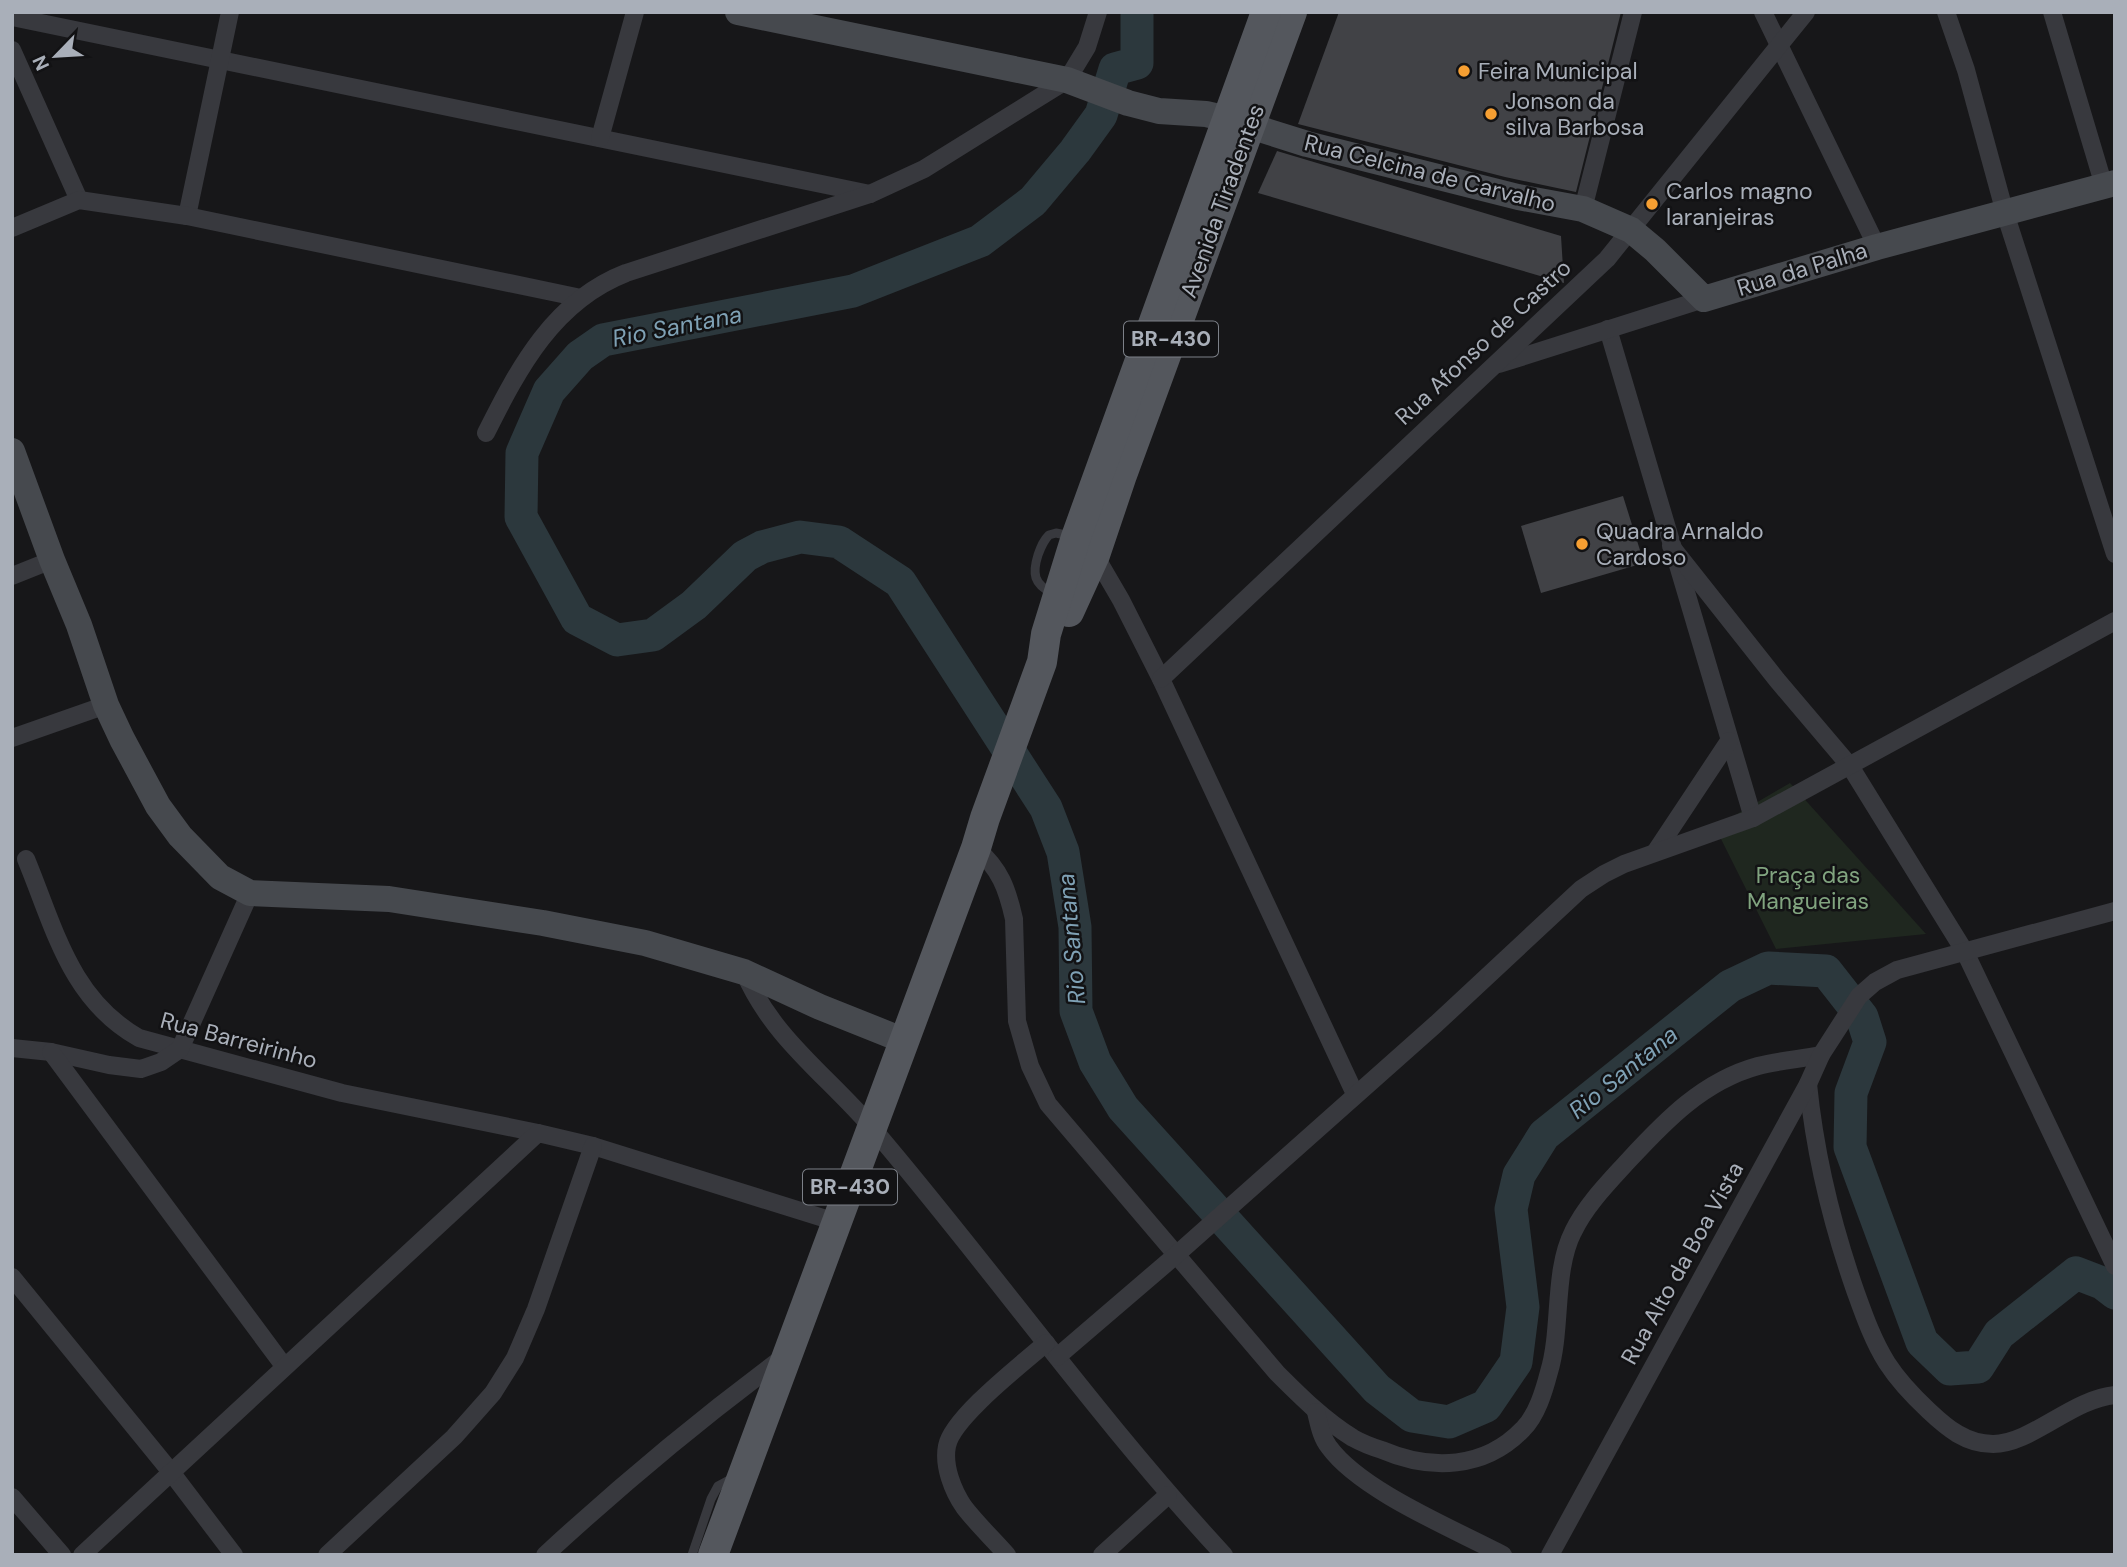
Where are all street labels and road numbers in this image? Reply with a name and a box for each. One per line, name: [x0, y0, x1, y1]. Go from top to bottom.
street label: Avenida Tiradentes: [1173, 100, 1271, 302]
street label: Rua Celcina de Carvalho: [1301, 127, 1559, 219]
street label: Rua da Palha: [1733, 235, 1871, 303]
street label: Rua Afonso de Castro: [1389, 253, 1577, 431]
road number: BR-430: [1124, 322, 1218, 356]
street label: Rua Barreirinho: [157, 1005, 321, 1075]
street label: Rua Alto da Boa Vista: [1614, 1156, 1750, 1370]
road number: BR-430: [803, 1170, 897, 1204]

